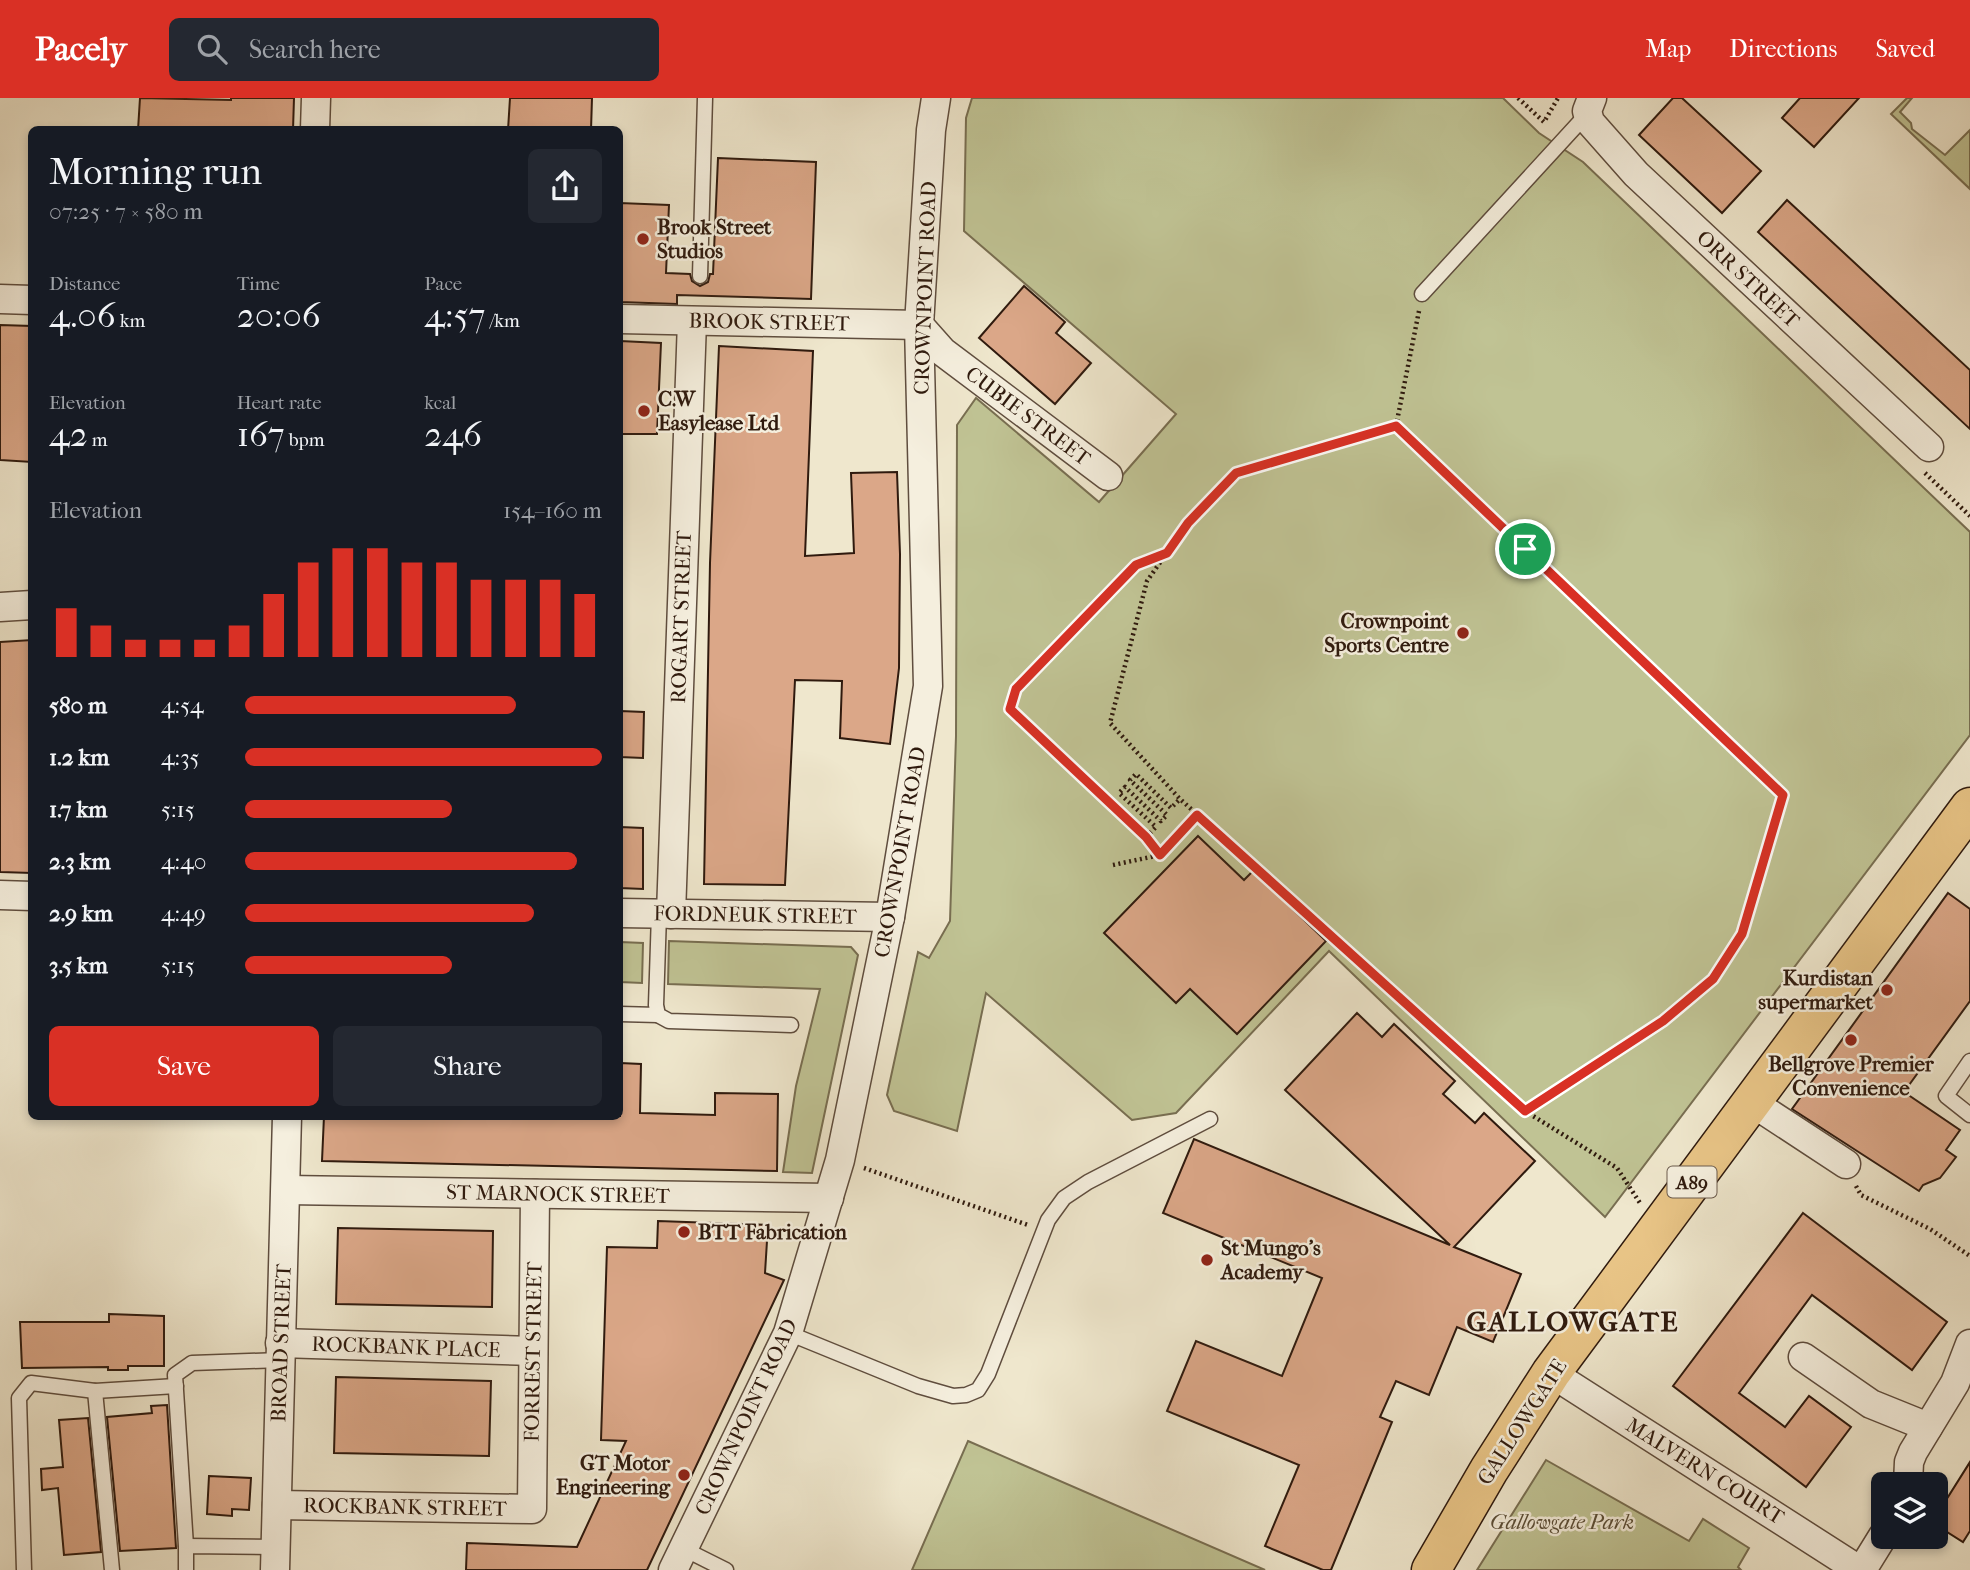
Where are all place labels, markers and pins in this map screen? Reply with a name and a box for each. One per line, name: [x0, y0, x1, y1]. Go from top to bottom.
place label: Brook Street Studios: [657, 215, 772, 263]
marker: Brook Street Studios: [635, 231, 651, 247]
place label: C.W Easylease Ltd: [658, 387, 780, 435]
marker: C.W Easylease Ltd: [636, 403, 652, 419]
pin: [1495, 519, 1555, 579]
place label: Crownpoint Sports Centre: [1324, 609, 1450, 657]
marker: Crownpoint Sports Centre: [1455, 625, 1471, 641]
place label: Kurdistan supermarket: [1758, 966, 1874, 1014]
marker: Kurdistan supermarket: [1879, 982, 1895, 998]
marker: Bellgrove Premier Convenience: [1843, 1032, 1859, 1048]
place label: Bellgrove Premier Convenience: [1768, 1052, 1935, 1100]
place label: BTT Fabrication: [698, 1220, 848, 1244]
marker: BTT Fabrication: [676, 1224, 692, 1240]
place label: St Mungo's Academy: [1219, 1236, 1321, 1284]
marker: St Mungo's Academy: [1199, 1252, 1215, 1268]
place label: GT Motor Engineering: [556, 1451, 671, 1499]
marker: GT Motor Engineering: [676, 1467, 692, 1483]

